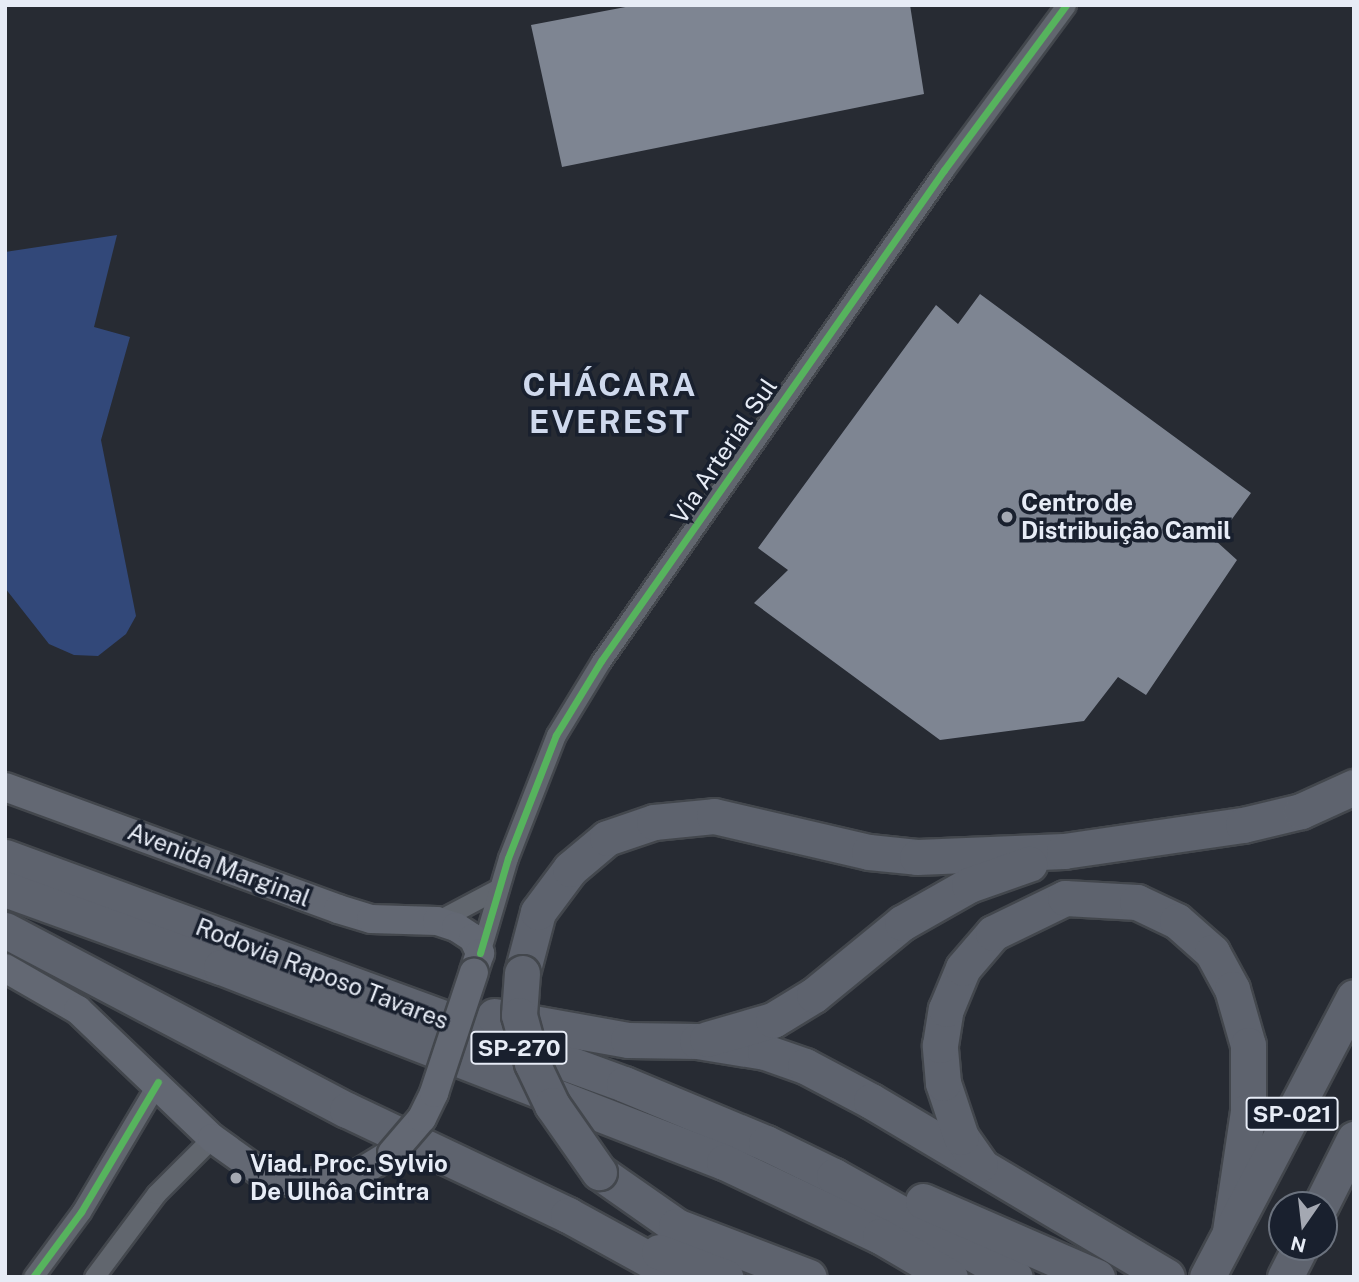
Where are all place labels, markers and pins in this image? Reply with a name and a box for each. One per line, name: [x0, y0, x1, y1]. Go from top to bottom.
place label: Centro de Distribuição Camil: [1021, 489, 1231, 545]
marker: Centro de Distribuição Camil: [999, 509, 1015, 525]
place label: Viad. Proc. Sylvio De Ulhôa Cintra: [250, 1150, 448, 1206]
marker: Viad. Proc. Sylvio De Ulhôa Cintra: [228, 1170, 244, 1186]

